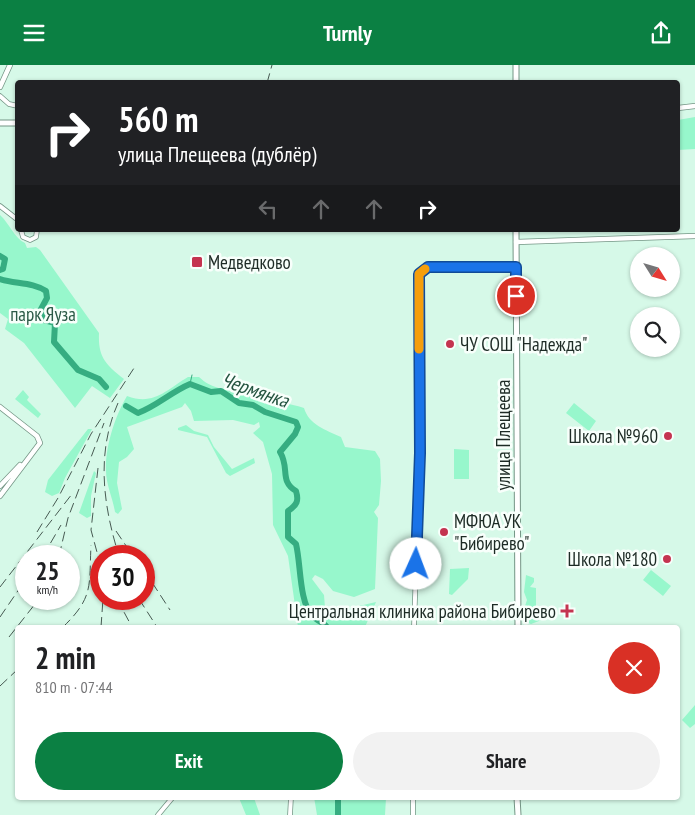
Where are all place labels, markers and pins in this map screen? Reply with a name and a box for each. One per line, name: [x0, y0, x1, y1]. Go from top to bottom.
place label: Медведково: [208, 250, 291, 274]
marker: Медведково: [190, 255, 204, 269]
pin: [495, 275, 537, 317]
place label: ЧУ СОШ "Надежда": [460, 332, 588, 356]
marker: ЧУ СОШ "Надежда": [444, 338, 456, 350]
place label: Школа №960: [569, 424, 658, 448]
marker: Школа №960: [662, 430, 674, 442]
place label: МФЮА УК "Бибирево": [454, 509, 529, 555]
marker: МФЮА УК "Бибирево": [438, 526, 450, 538]
place label: Школа №180: [568, 547, 657, 571]
marker: Школа №180: [661, 553, 673, 565]
place label: Центральная клиника района Бибирево: [289, 599, 556, 623]
marker: Центральная клиника района Бибирево: [560, 604, 574, 618]

